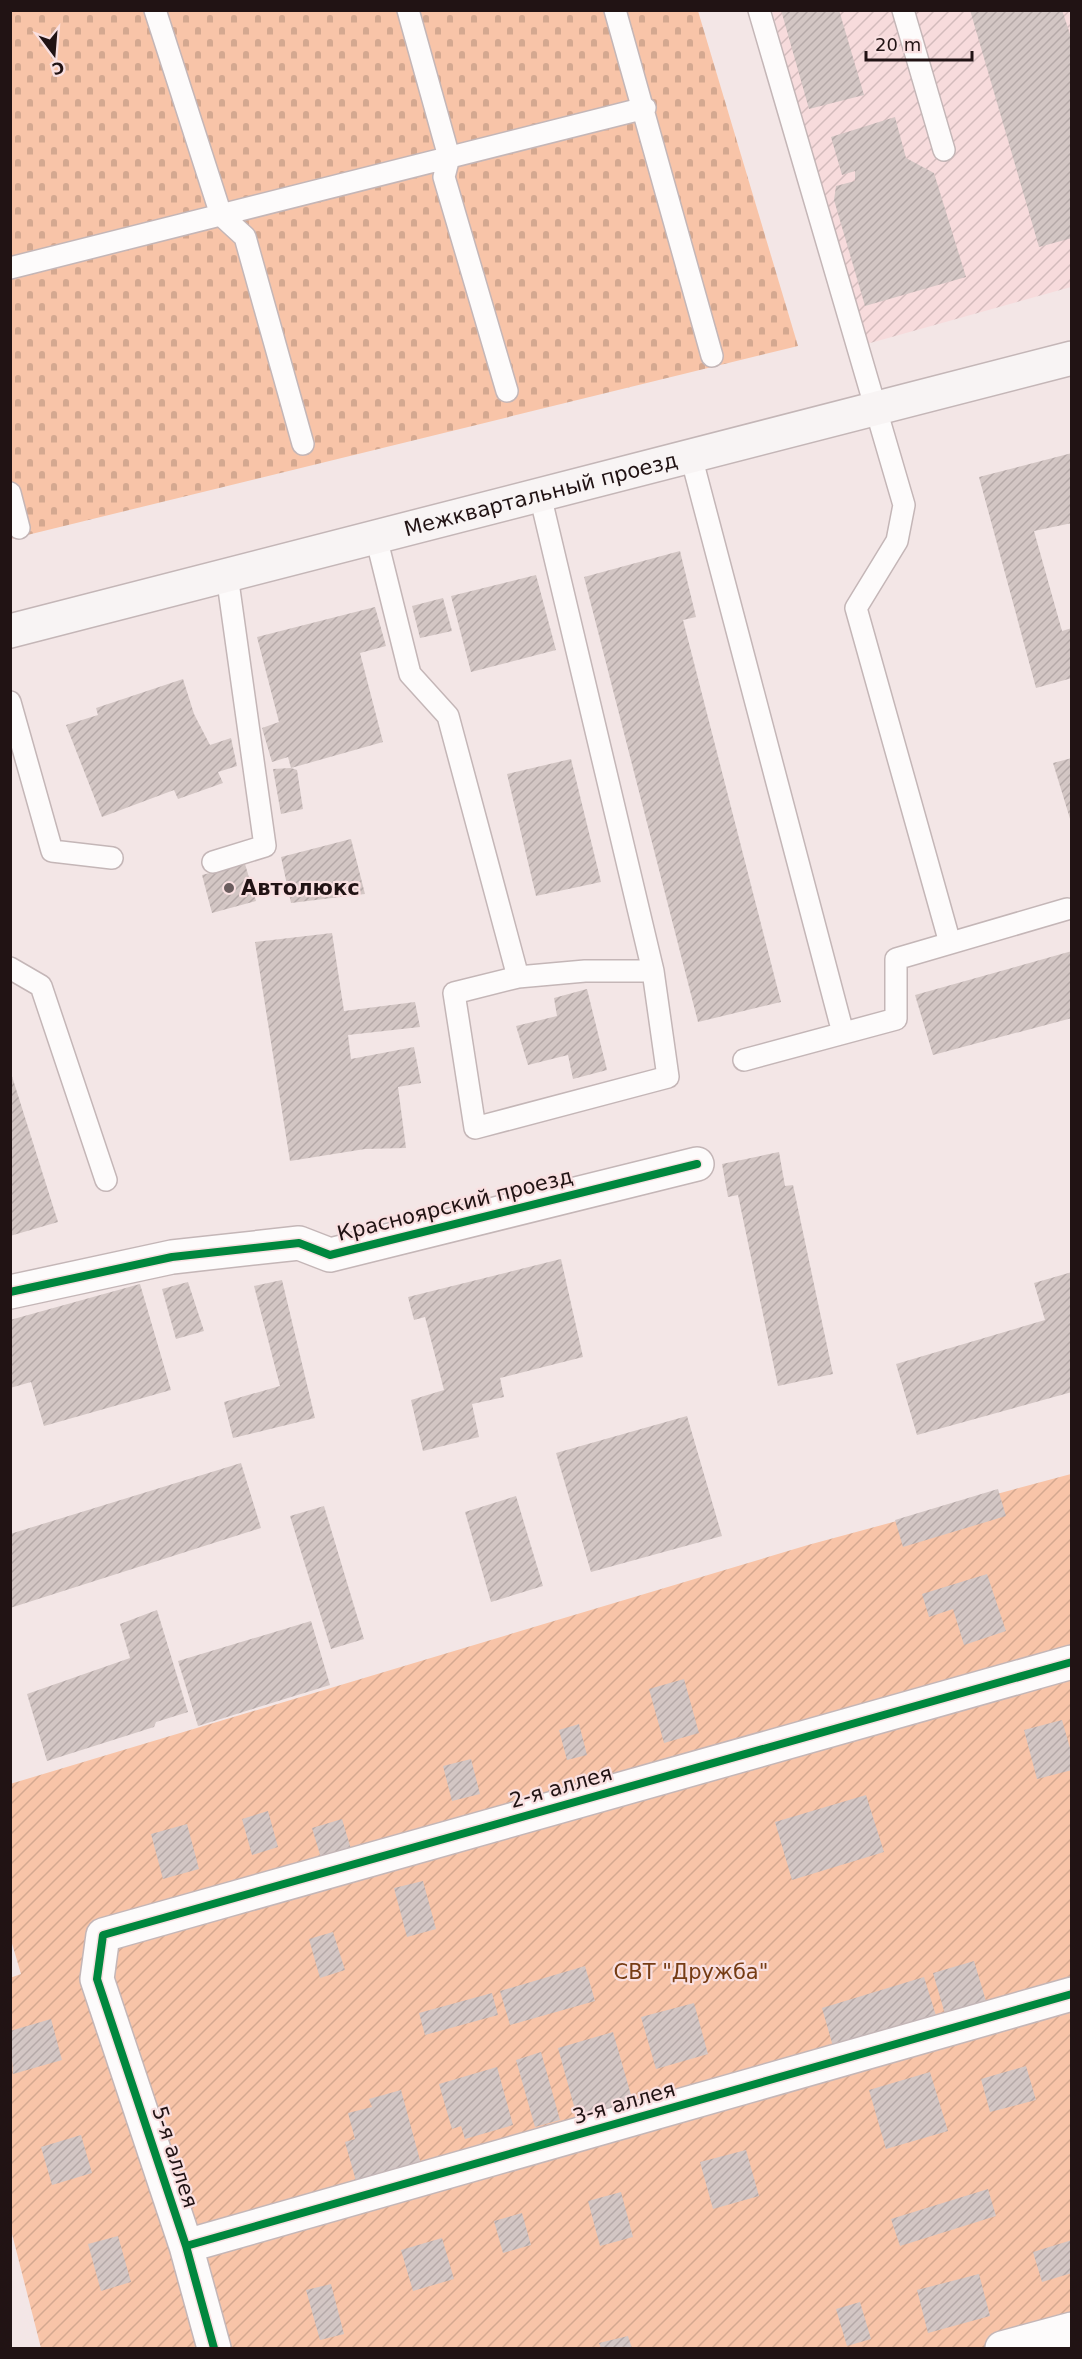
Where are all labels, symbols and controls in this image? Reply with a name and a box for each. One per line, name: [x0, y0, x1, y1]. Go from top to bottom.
north arrow: [24, 24, 84, 84]
scale bar: [866, 24, 972, 62]
text: 20 m: [875, 34, 921, 55]
text: С: [50, 57, 66, 79]
street label: Межквартальный проезд: [401, 448, 680, 541]
place label: Автолюкс: [241, 876, 360, 900]
marker: Автолюкс: [222, 881, 236, 895]
street label: Красноярский проезд: [335, 1164, 575, 1246]
street label: 2-я аллея: [507, 1761, 615, 1813]
park label: СВТ "Дружба": [614, 1960, 768, 1984]
street label: 3-я аллея: [570, 2077, 678, 2129]
street label: 5-я аллея: [147, 2103, 203, 2211]

